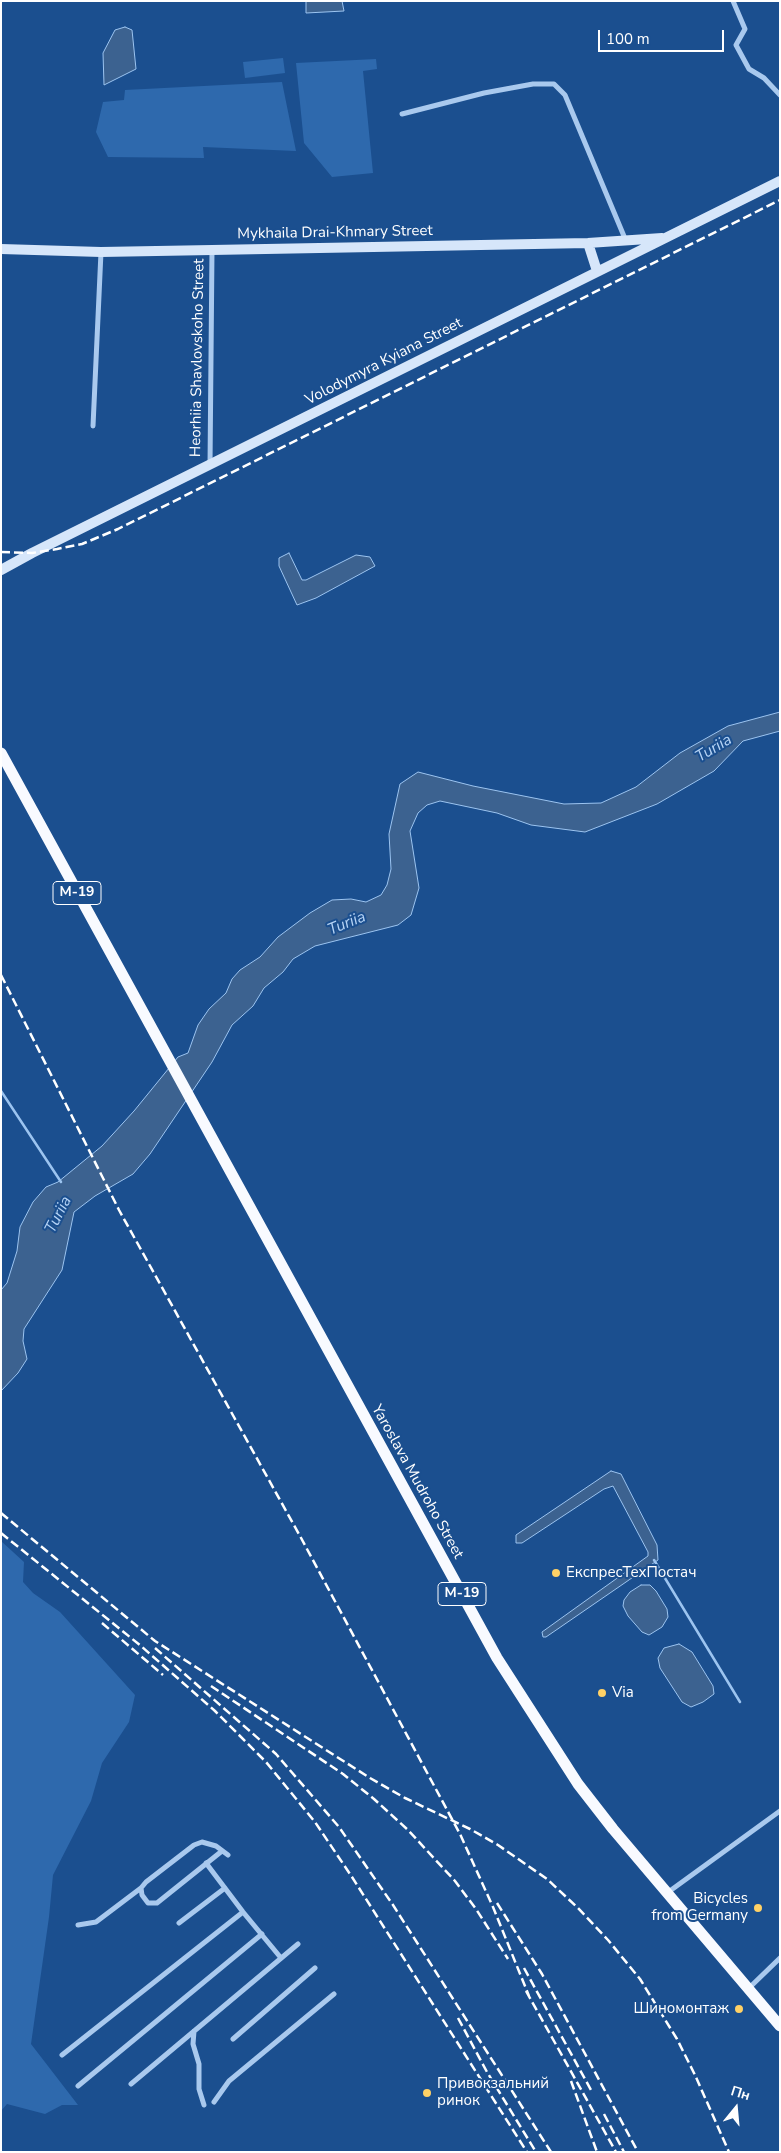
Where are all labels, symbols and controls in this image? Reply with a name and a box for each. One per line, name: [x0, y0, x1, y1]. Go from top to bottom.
scale bar: [601, 20, 727, 52]
text: 100 m: [606, 29, 650, 49]
street label: Mykhaila Drai-Khmary Street: [237, 222, 433, 244]
street label: Heorhiia Shavlovskoho Street: [187, 259, 209, 457]
street label: Volodymyra Kyiana Street: [302, 315, 466, 409]
water label: Turiia: [692, 731, 736, 767]
road number: М-19: [53, 881, 101, 904]
water label: Turiia: [325, 908, 369, 940]
water label: Turiia: [42, 1193, 76, 1237]
street label: Yaroslava Mudroho Street: [367, 1402, 467, 1562]
place label: ЕкспресТехПостач: [566, 1564, 696, 1582]
marker: ЕкспресТехПостач: [550, 1567, 562, 1579]
road number: М-19: [438, 1582, 486, 1606]
place label: Via: [612, 1684, 634, 1702]
marker: Via: [596, 1687, 608, 1699]
place label: Bicycles from Germany: [652, 1890, 748, 1925]
marker: Bicycles from Germany: [752, 1902, 764, 1914]
place label: Шиномонтаж: [633, 2000, 729, 2018]
marker: Шиномонтаж: [733, 2003, 745, 2015]
place label: Привокзальний ринок: [437, 2075, 549, 2110]
text: Пн: [729, 2081, 753, 2105]
north arrow: [711, 2083, 761, 2133]
marker: Привокзальний ринок: [421, 2087, 433, 2099]

